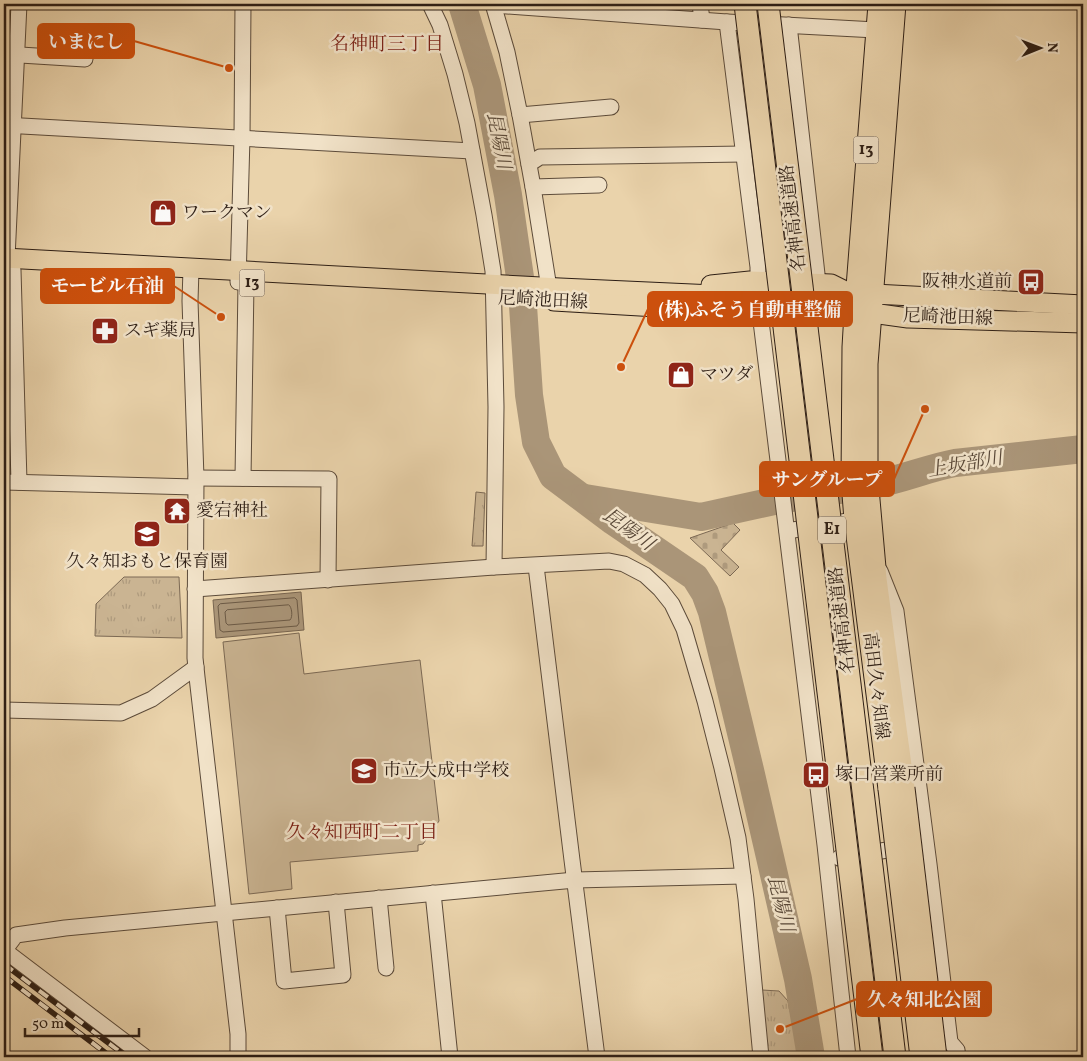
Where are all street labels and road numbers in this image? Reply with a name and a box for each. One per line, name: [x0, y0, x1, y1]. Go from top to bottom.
road number: 13: [854, 136, 878, 164]
street label: 名神高速道路: [775, 163, 813, 273]
road number: 13: [240, 270, 264, 296]
street label: 尼崎池田線: [497, 286, 589, 316]
street label: 尼崎池田線: [903, 304, 993, 332]
road number: E1: [818, 516, 846, 544]
street label: 名神高速道路: [824, 565, 862, 675]
street label: 高田久々知線: [856, 631, 894, 741]

